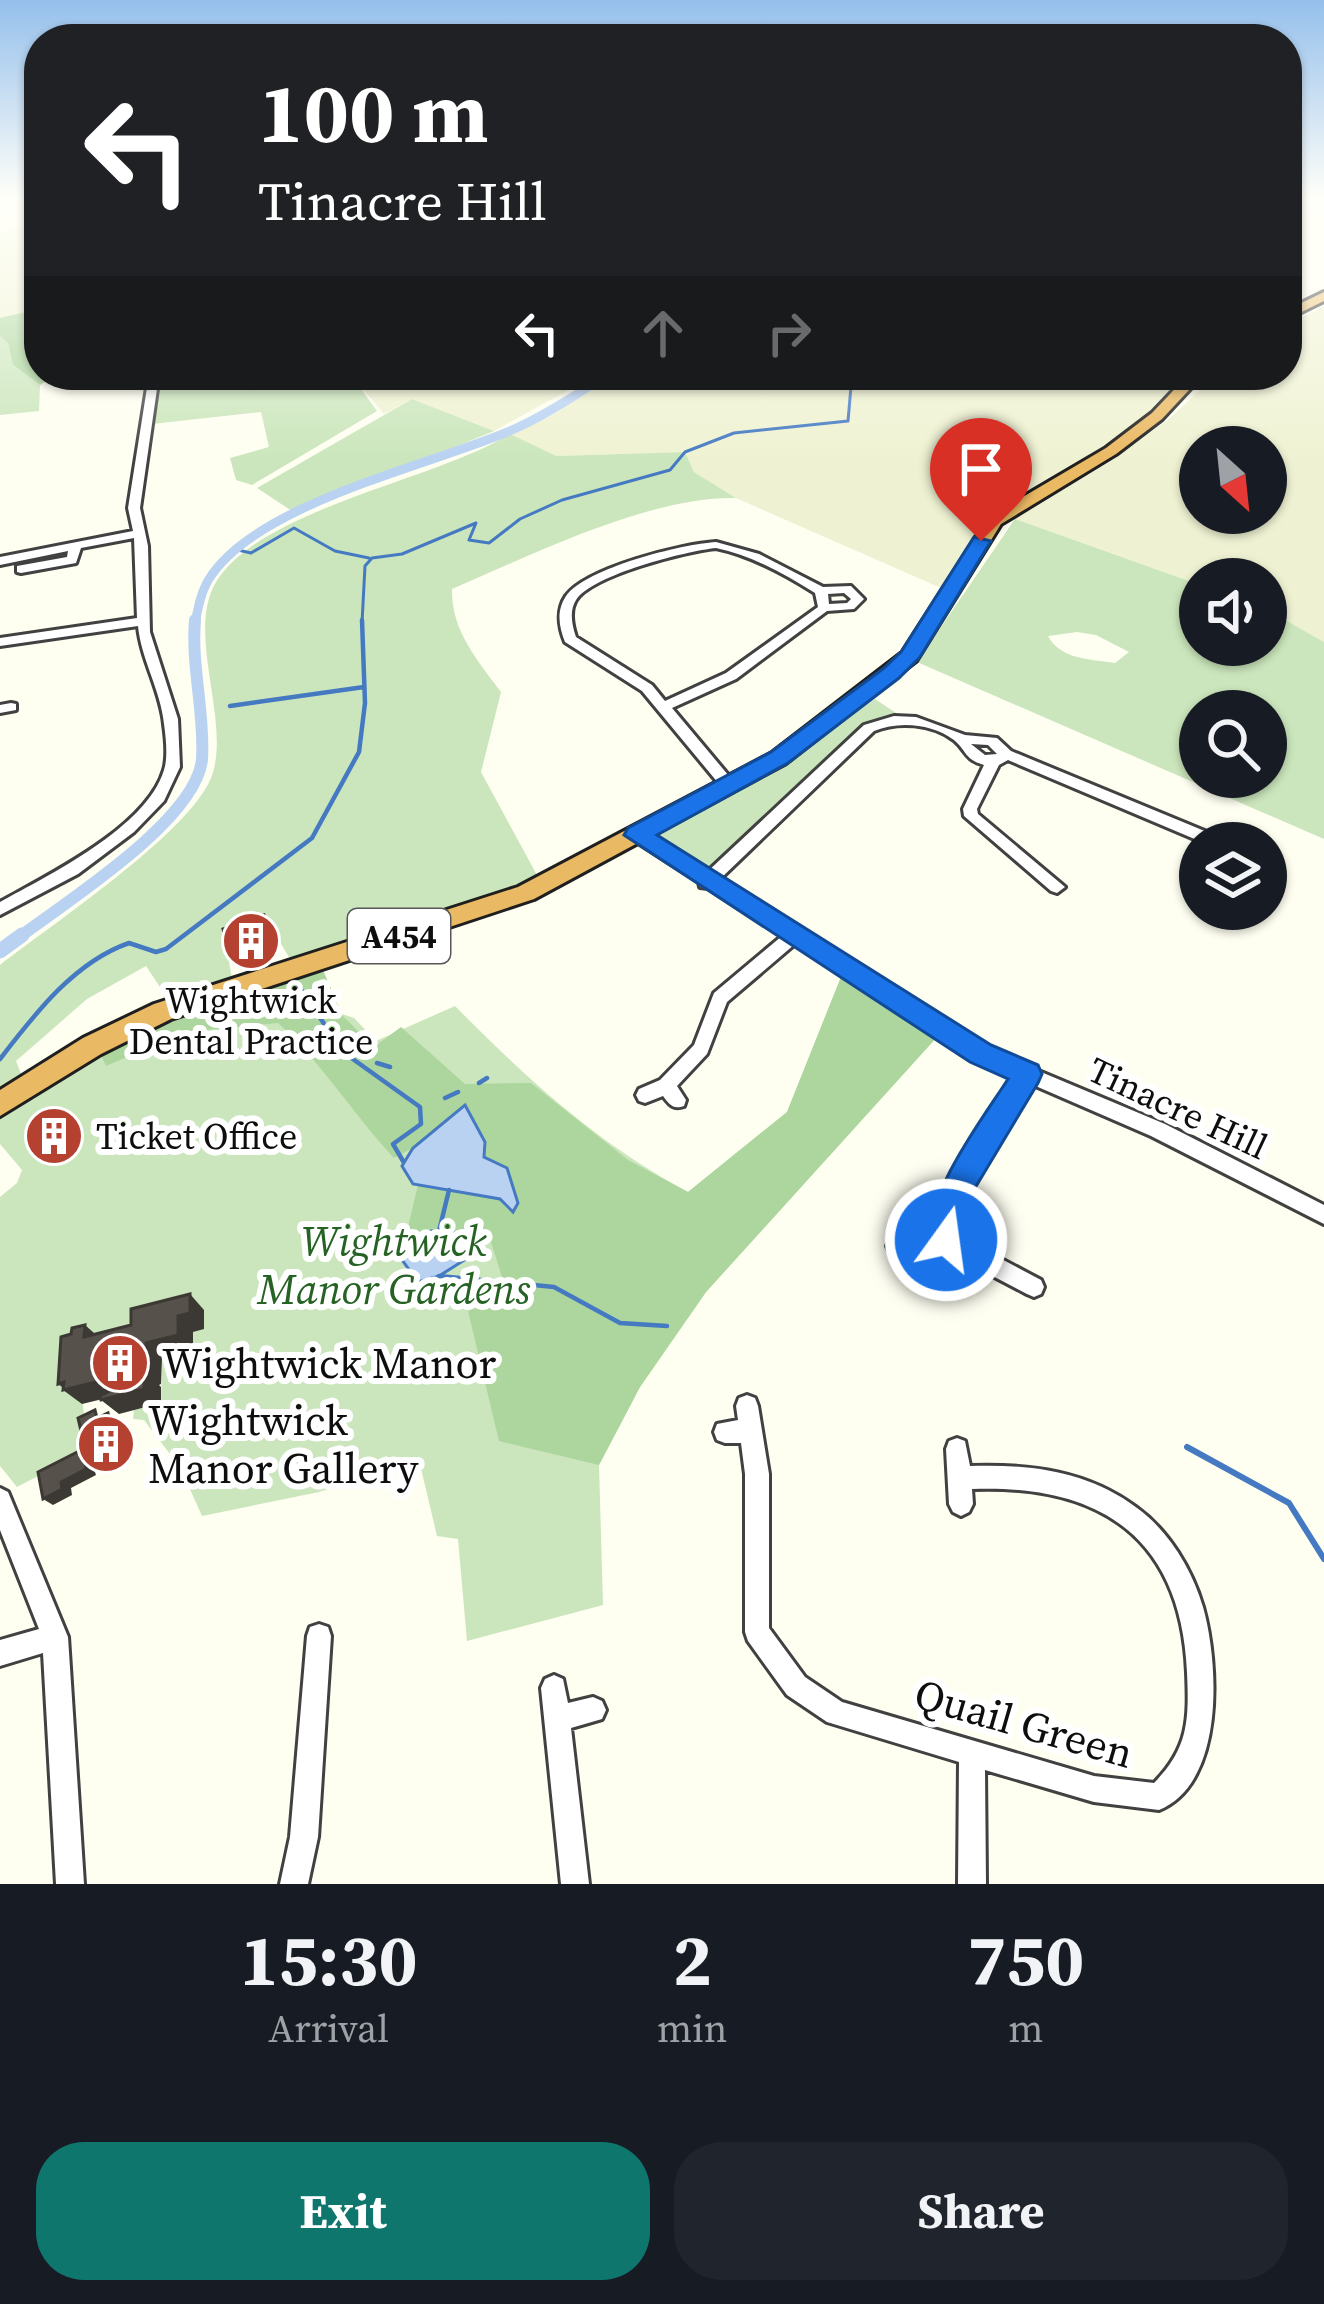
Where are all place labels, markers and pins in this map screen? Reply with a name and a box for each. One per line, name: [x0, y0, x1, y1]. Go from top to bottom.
pin: [930, 418, 1032, 541]
building icon: Wightwick Dental Practice: [220, 910, 282, 972]
place label: Wightwick Dental Practice: [129, 976, 373, 1066]
building icon: Ticket Office: [23, 1105, 85, 1167]
place label: Ticket Office: [96, 1112, 297, 1161]
building icon: Wightwick Manor: [89, 1332, 151, 1394]
place label: Wightwick Manor: [162, 1334, 497, 1392]
place label: Wightwick Manor Gallery: [148, 1391, 419, 1497]
building icon: Wightwick Manor Gallery: [75, 1413, 137, 1475]

